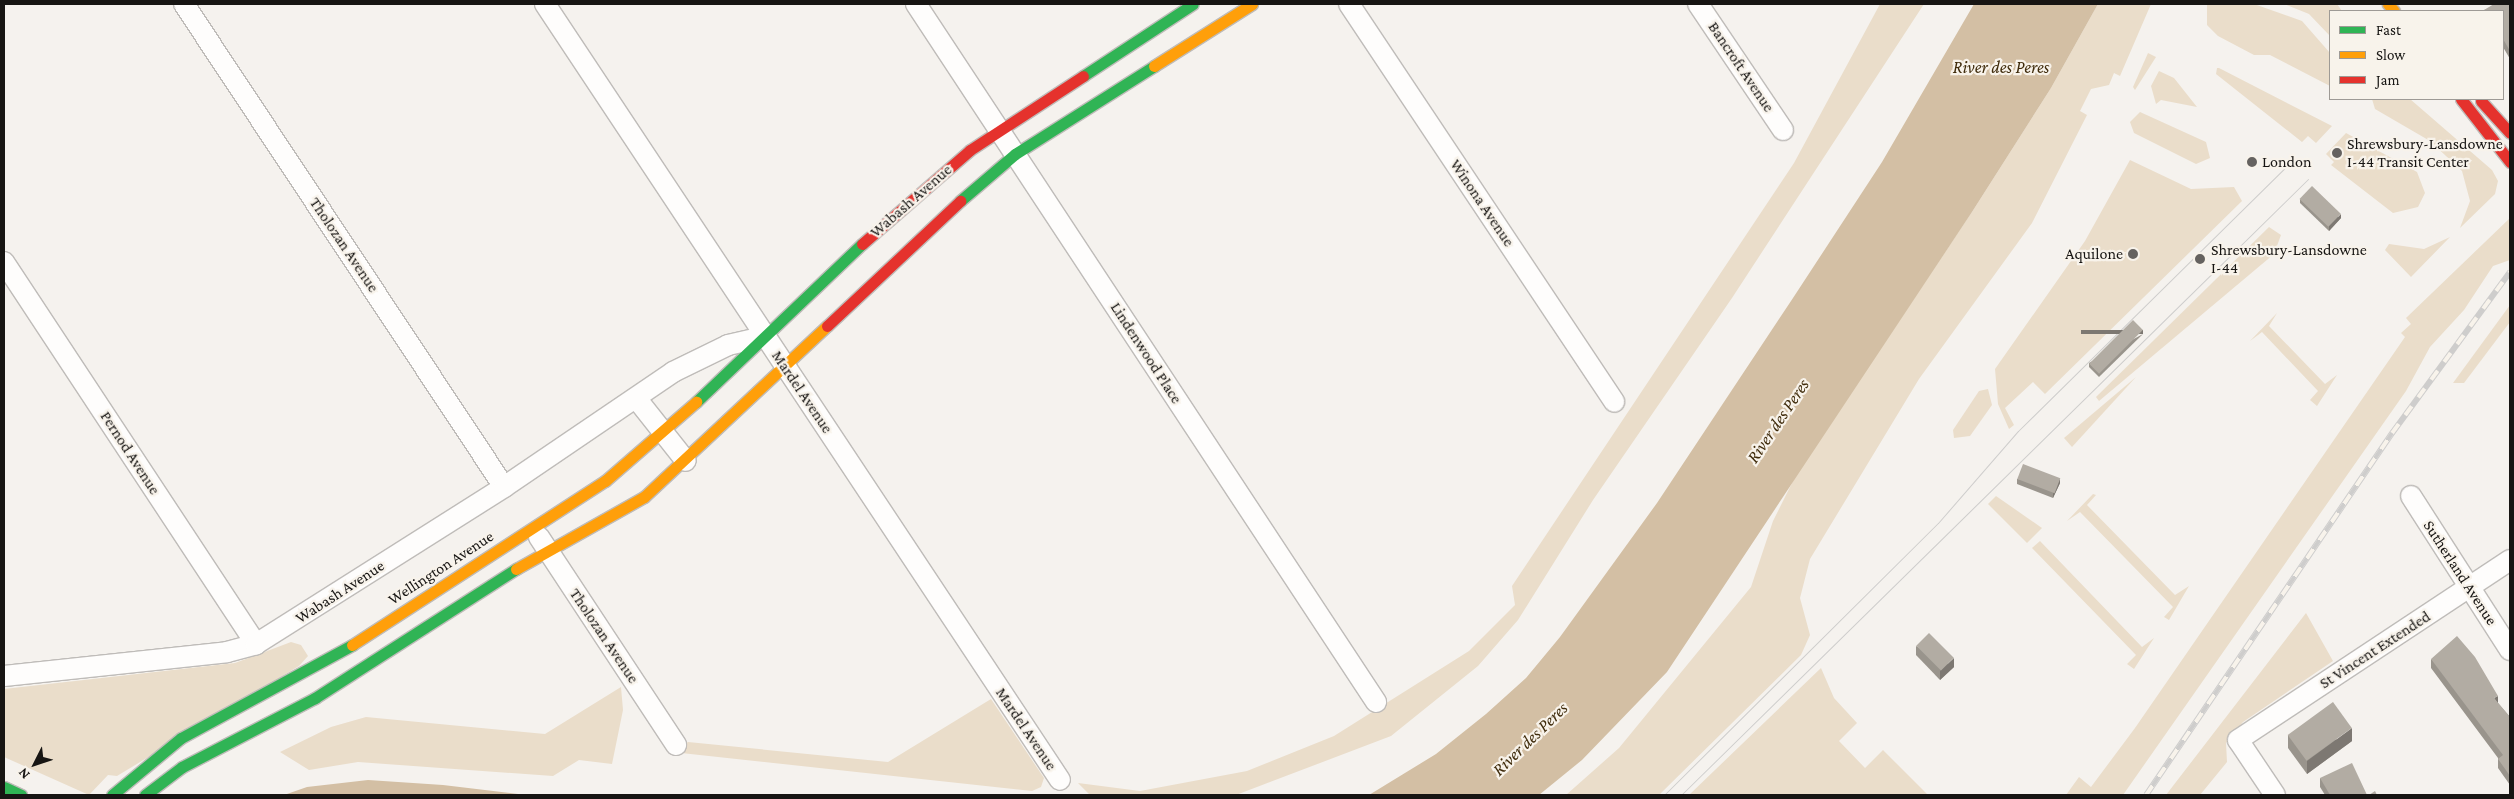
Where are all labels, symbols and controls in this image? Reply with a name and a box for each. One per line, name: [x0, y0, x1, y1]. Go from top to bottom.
legend: [2329, 10, 2504, 100]
street label: Bancroft Avenue: [1704, 18, 1778, 116]
text: Fast: [2376, 22, 2401, 38]
text: Slow: [2376, 47, 2405, 63]
water label: River des Peres: [1953, 56, 2049, 78]
text: Jam: [2376, 72, 2399, 88]
place label: Shrewsbury-Lansdowne I-44 Transit Center: [2347, 134, 2503, 172]
marker: Shrewsbury-Lansdowne I-44 Transit Center: [2331, 147, 2343, 159]
place label: London: [2262, 152, 2311, 172]
street label: Winona Avenue: [1446, 156, 1518, 250]
marker: London: [2246, 156, 2258, 168]
street label: Wabash Avenue: [866, 160, 956, 242]
street label: Tholozan Avenue: [305, 194, 383, 296]
place label: Shrewsbury-Lansdowne I-44: [2211, 240, 2367, 278]
place label: Aquilone: [2065, 244, 2123, 264]
marker: Aquilone: [2127, 248, 2139, 260]
marker: Shrewsbury-Lansdowne I-44: [2193, 252, 2207, 266]
street label: Lindenwood Place: [1106, 299, 1186, 407]
street label: Mardel Avenue: [767, 347, 837, 437]
water label: River des Peres: [1742, 375, 1814, 467]
street label: Pernod Avenue: [96, 408, 164, 498]
street label: Sutherland Avenue: [2419, 517, 2501, 629]
street label: Wellington Avenue: [385, 527, 497, 609]
street label: Wabash Avenue: [292, 556, 388, 628]
street label: Tholozan Avenue: [565, 585, 643, 687]
street label: St Vincent Extended: [2316, 607, 2434, 693]
street label: Mardel Avenue: [991, 684, 1061, 774]
water label: River des Peres: [1488, 698, 1572, 780]
north arrow: [10, 739, 60, 789]
text: N: [15, 765, 33, 783]

